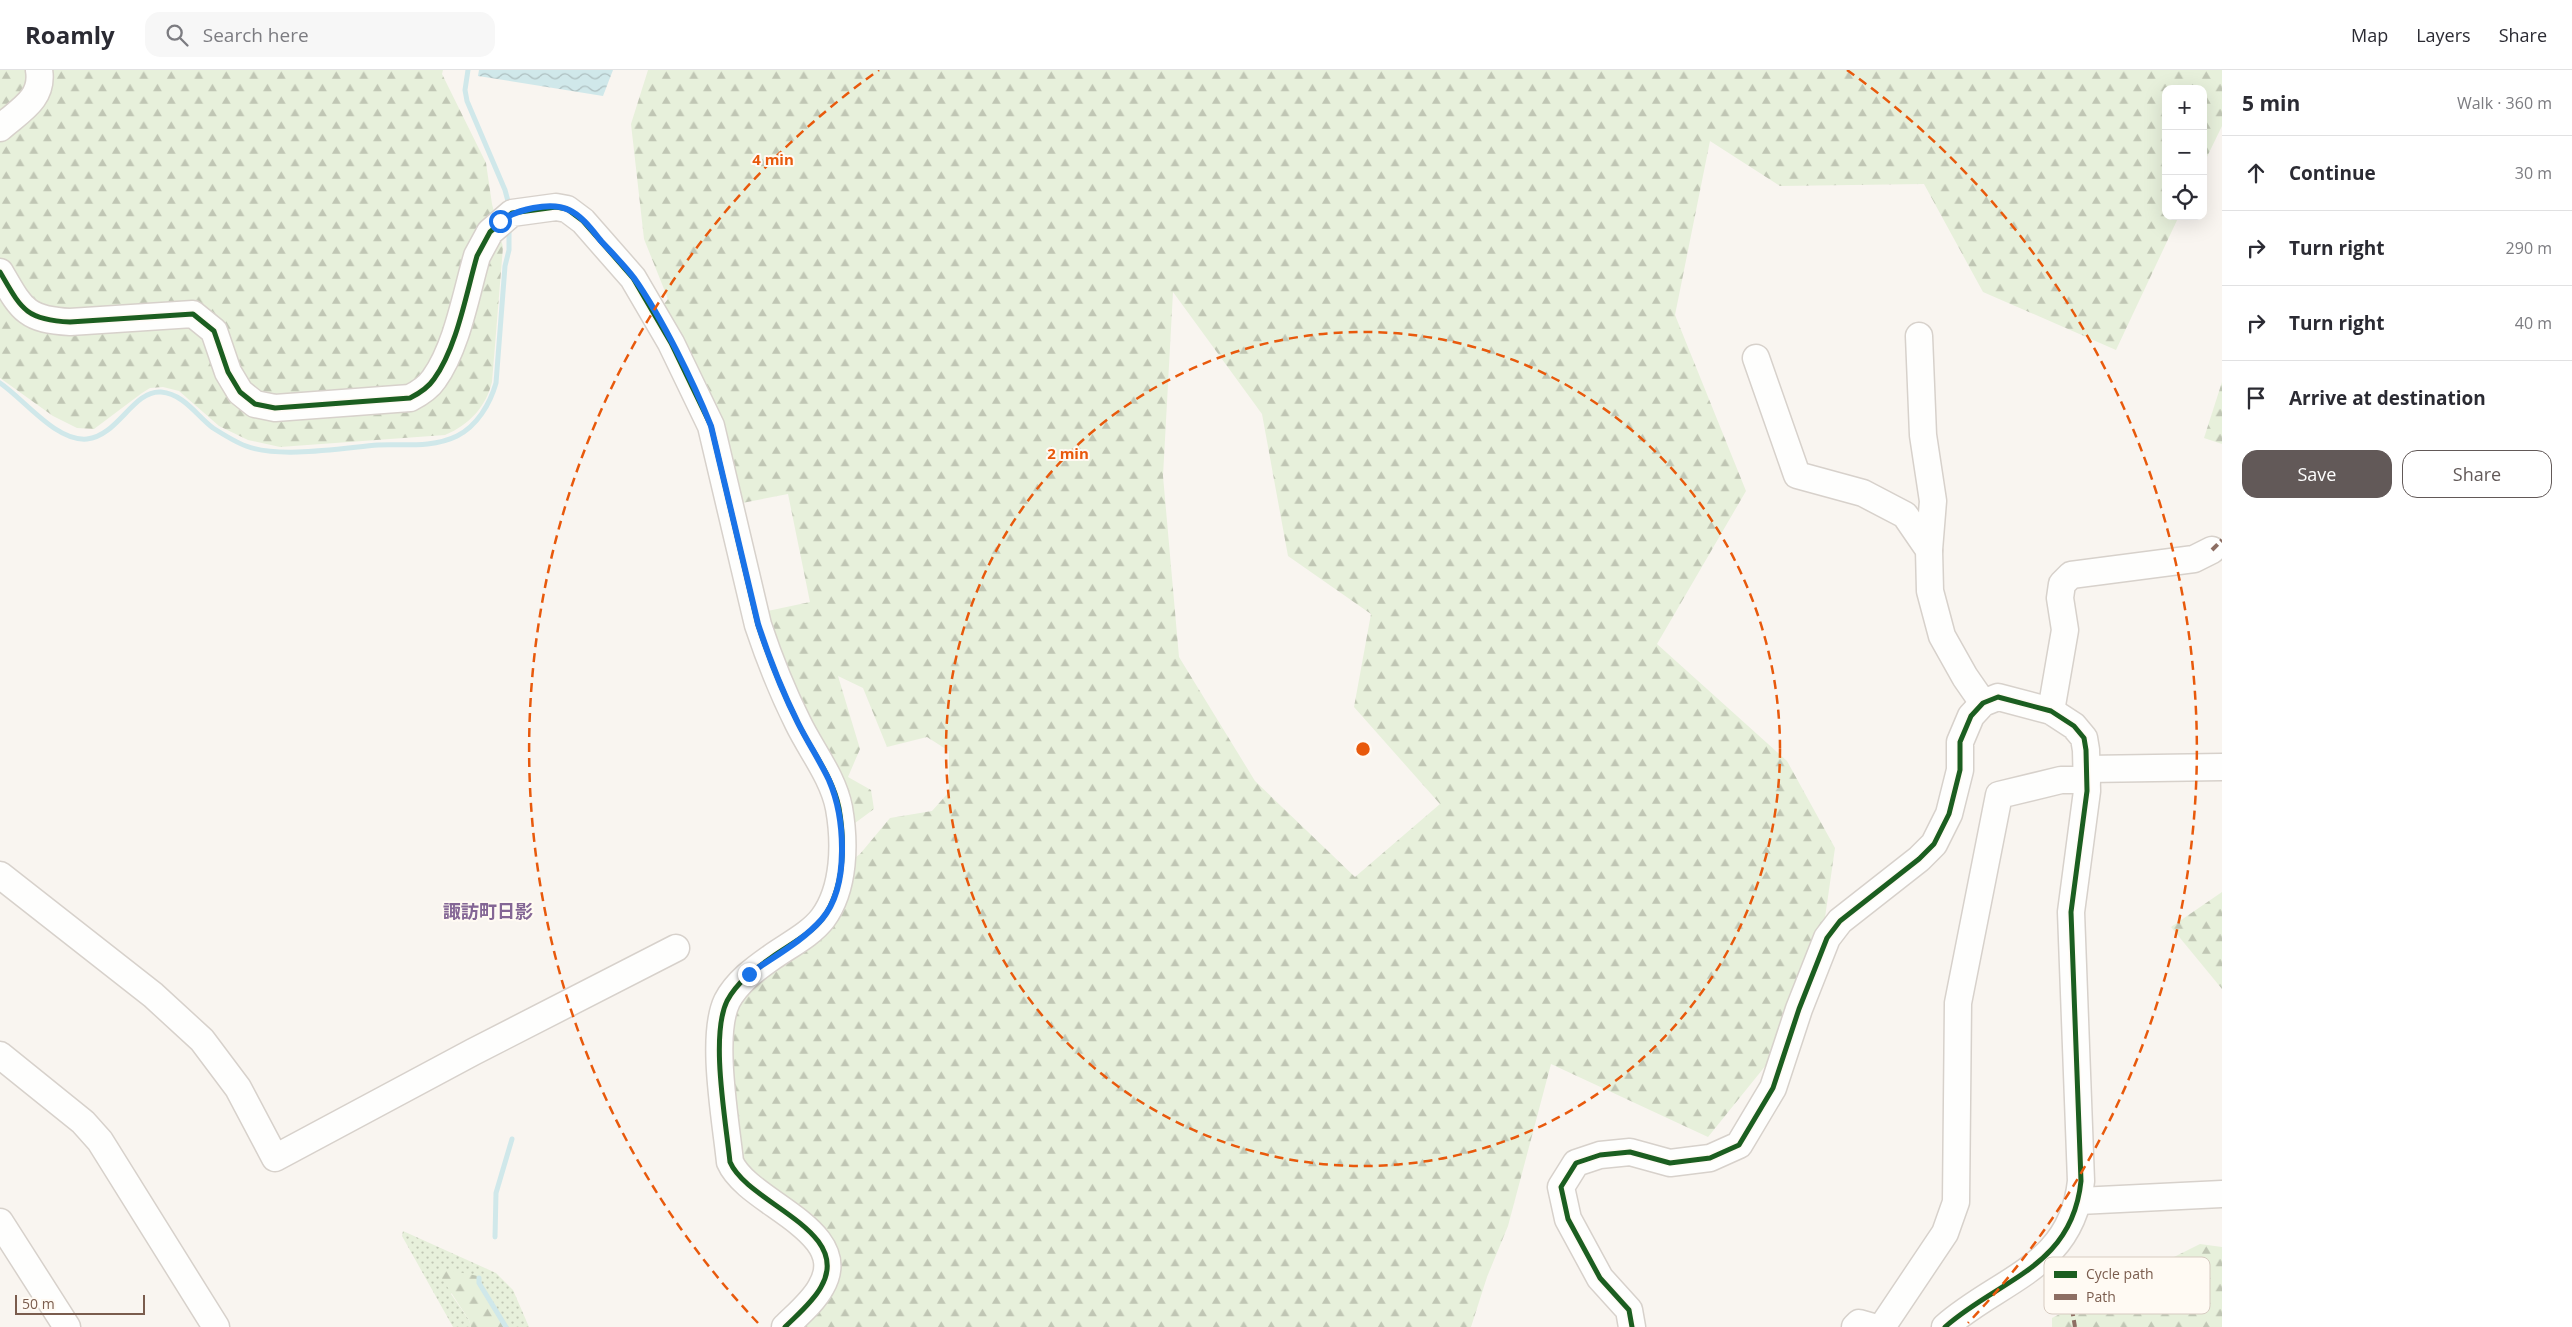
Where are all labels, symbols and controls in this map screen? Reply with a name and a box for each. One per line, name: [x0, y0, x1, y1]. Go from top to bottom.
search box: [145, 12, 495, 57]
text: Roamly: [25, 18, 115, 51]
icon: search: [163, 21, 191, 49]
text: Search here: [203, 22, 309, 48]
text: Map: [2351, 23, 2388, 47]
text: Layers: [2416, 23, 2471, 47]
text: Share: [2499, 23, 2547, 47]
map controls: [2162, 85, 2207, 220]
button: +: [2162, 85, 2207, 130]
text: 5 min: [2242, 89, 2300, 117]
text: Walk · 360 m: [2457, 92, 2552, 114]
button: −: [2162, 130, 2207, 175]
text: 4 min: [752, 149, 794, 169]
icon: ahead: [2242, 159, 2270, 187]
text: Continue: [2289, 160, 2376, 186]
text: 30 m: [2515, 162, 2552, 184]
button: locate: [2162, 175, 2207, 220]
route start: [489, 210, 512, 233]
icon: right: [2242, 234, 2270, 262]
text: Turn right: [2289, 235, 2384, 261]
text: 290 m: [2506, 237, 2552, 259]
icon: right: [2242, 309, 2270, 337]
text: Turn right: [2289, 310, 2384, 336]
text: 40 m: [2515, 312, 2552, 334]
icon: arrive: [2242, 384, 2270, 412]
text: Arrive at destination: [2289, 385, 2486, 411]
text: 2 min: [1047, 443, 1089, 463]
button: Save: [2242, 450, 2392, 498]
button: Share: [2402, 450, 2552, 498]
centre of rings: [1354, 740, 1372, 758]
district label: 諏訪町日影: [443, 899, 533, 923]
route end: [738, 963, 761, 986]
legend: [2044, 1257, 2210, 1314]
text: Cycle path: [2086, 1264, 2154, 1283]
text: Path: [2086, 1287, 2116, 1306]
scale bar: [15, 1292, 145, 1315]
text: 50 m: [22, 1294, 55, 1313]

